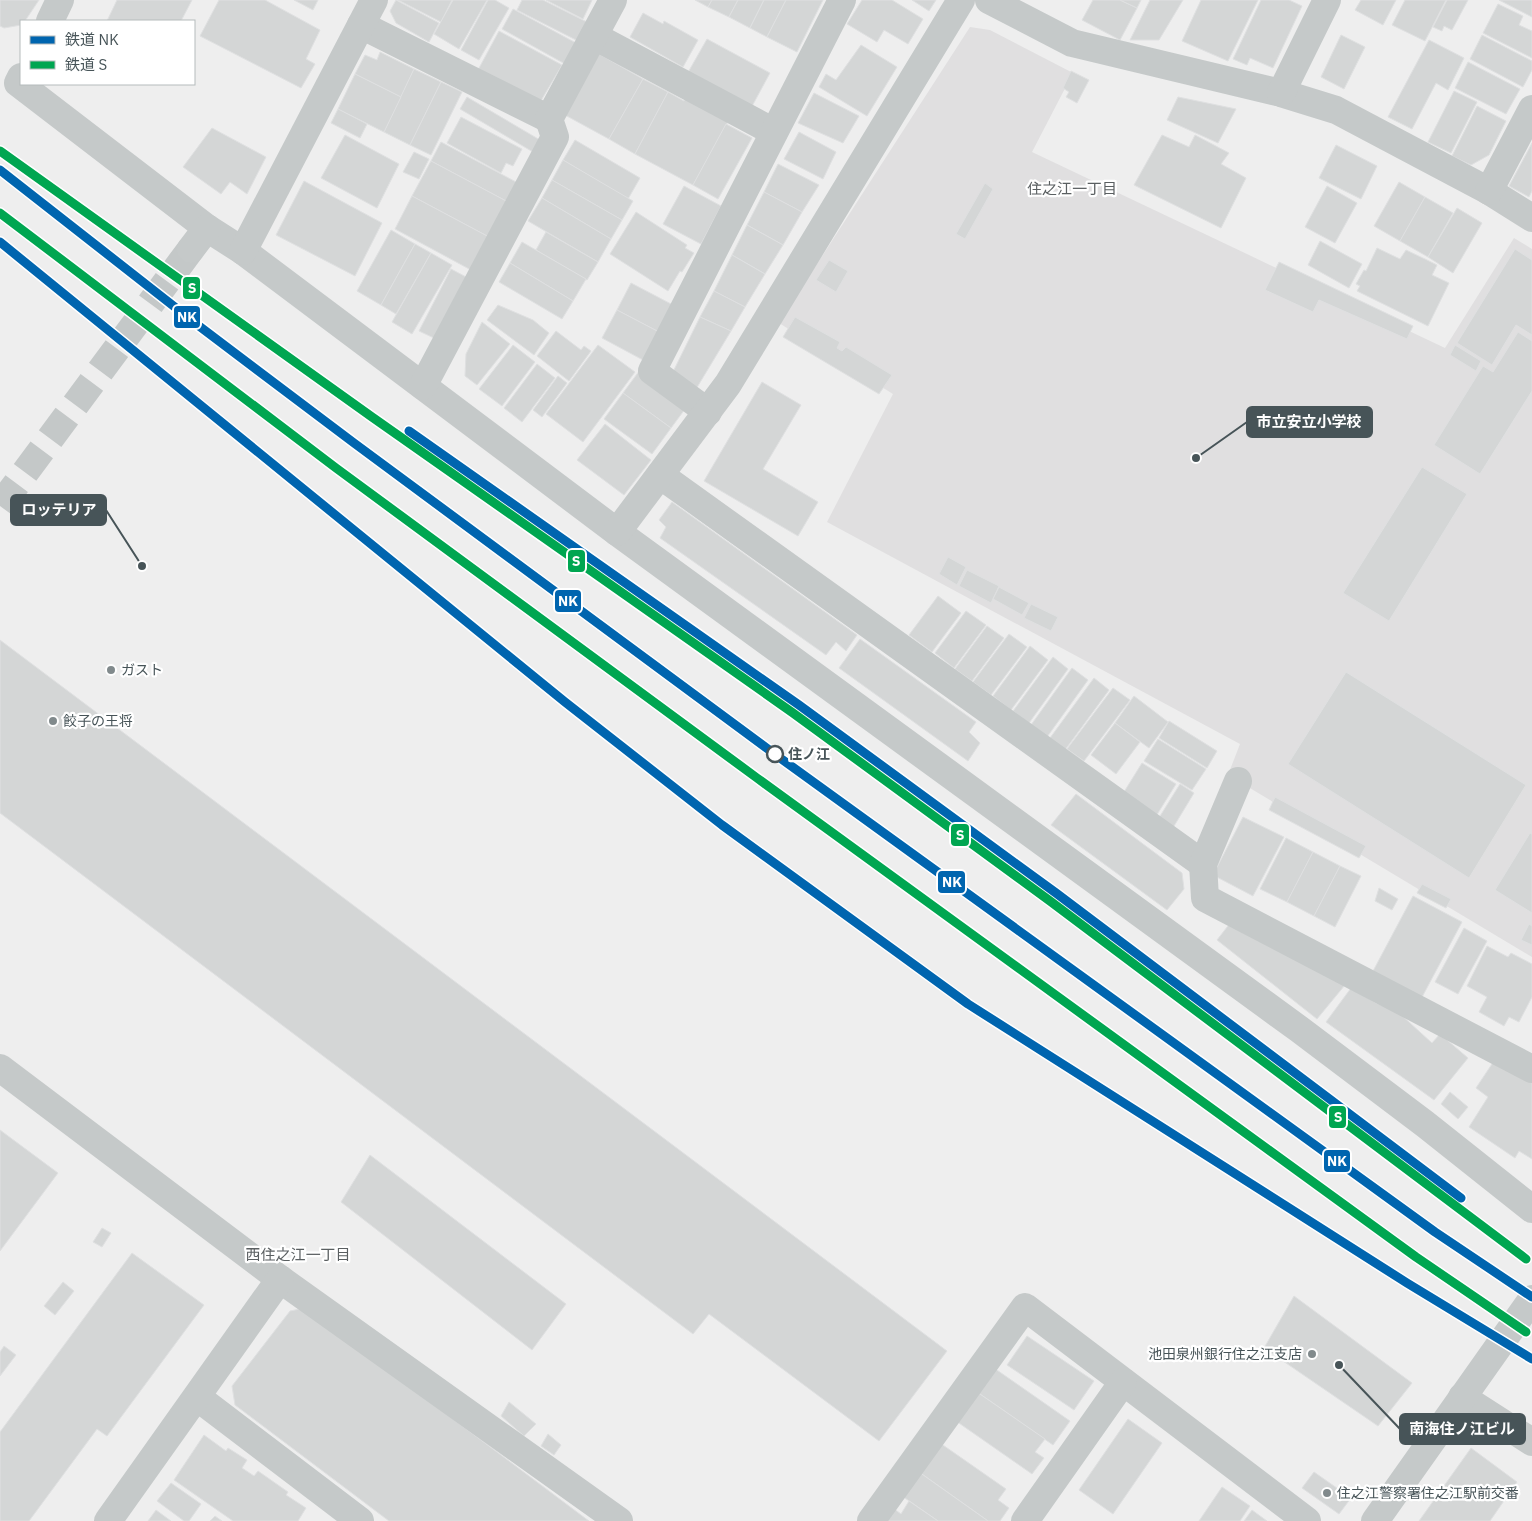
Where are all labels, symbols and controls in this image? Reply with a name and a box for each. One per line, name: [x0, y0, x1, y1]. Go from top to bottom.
legend: [20, 20, 195, 85]
text: 鉄道 NK: [65, 30, 119, 49]
text: 鉄道 S: [65, 55, 107, 74]
district label: 住之江一丁目: [1027, 179, 1117, 198]
line badge: S: [182, 276, 201, 300]
text: S: [188, 279, 197, 297]
line badge: NK: [173, 305, 201, 329]
text: NK: [177, 308, 197, 326]
callout: 市立安立小学校: [1247, 407, 1372, 437]
text: 市立安立小学校: [1256, 412, 1362, 431]
callout: ロッテリア: [11, 495, 106, 525]
text: ロッテリア: [21, 500, 97, 519]
line badge: S: [567, 549, 586, 573]
text: S: [572, 552, 581, 570]
line badge: NK: [554, 589, 582, 613]
text: NK: [558, 592, 578, 610]
place label: ガスト: [121, 661, 163, 679]
marker: ガスト: [105, 664, 117, 676]
place label: 餃子の王将: [63, 712, 133, 730]
marker: 餃子の王将: [47, 715, 59, 727]
marker: 住ノ江: [766, 745, 784, 763]
place label: 住ノ江: [788, 745, 830, 763]
line badge: S: [950, 823, 970, 847]
text: S: [956, 826, 965, 844]
line badge: NK: [937, 870, 966, 894]
text: NK: [942, 873, 962, 891]
line badge: S: [1328, 1105, 1347, 1129]
text: S: [1334, 1108, 1343, 1126]
line badge: NK: [1323, 1149, 1351, 1173]
text: NK: [1327, 1152, 1347, 1170]
district label: 西住之江一丁目: [245, 1245, 351, 1264]
place label: 池田泉州銀行住之江支店: [1148, 1345, 1302, 1363]
marker: 池田泉州銀行住之江支店: [1306, 1348, 1318, 1360]
callout: 南海住ノ江ビル: [1400, 1414, 1525, 1444]
text: 南海住ノ江ビル: [1409, 1419, 1515, 1438]
place label: 住之江警察署住之江駅前交番: [1337, 1484, 1519, 1502]
marker: 住之江警察署住之江駅前交番: [1321, 1487, 1333, 1499]

